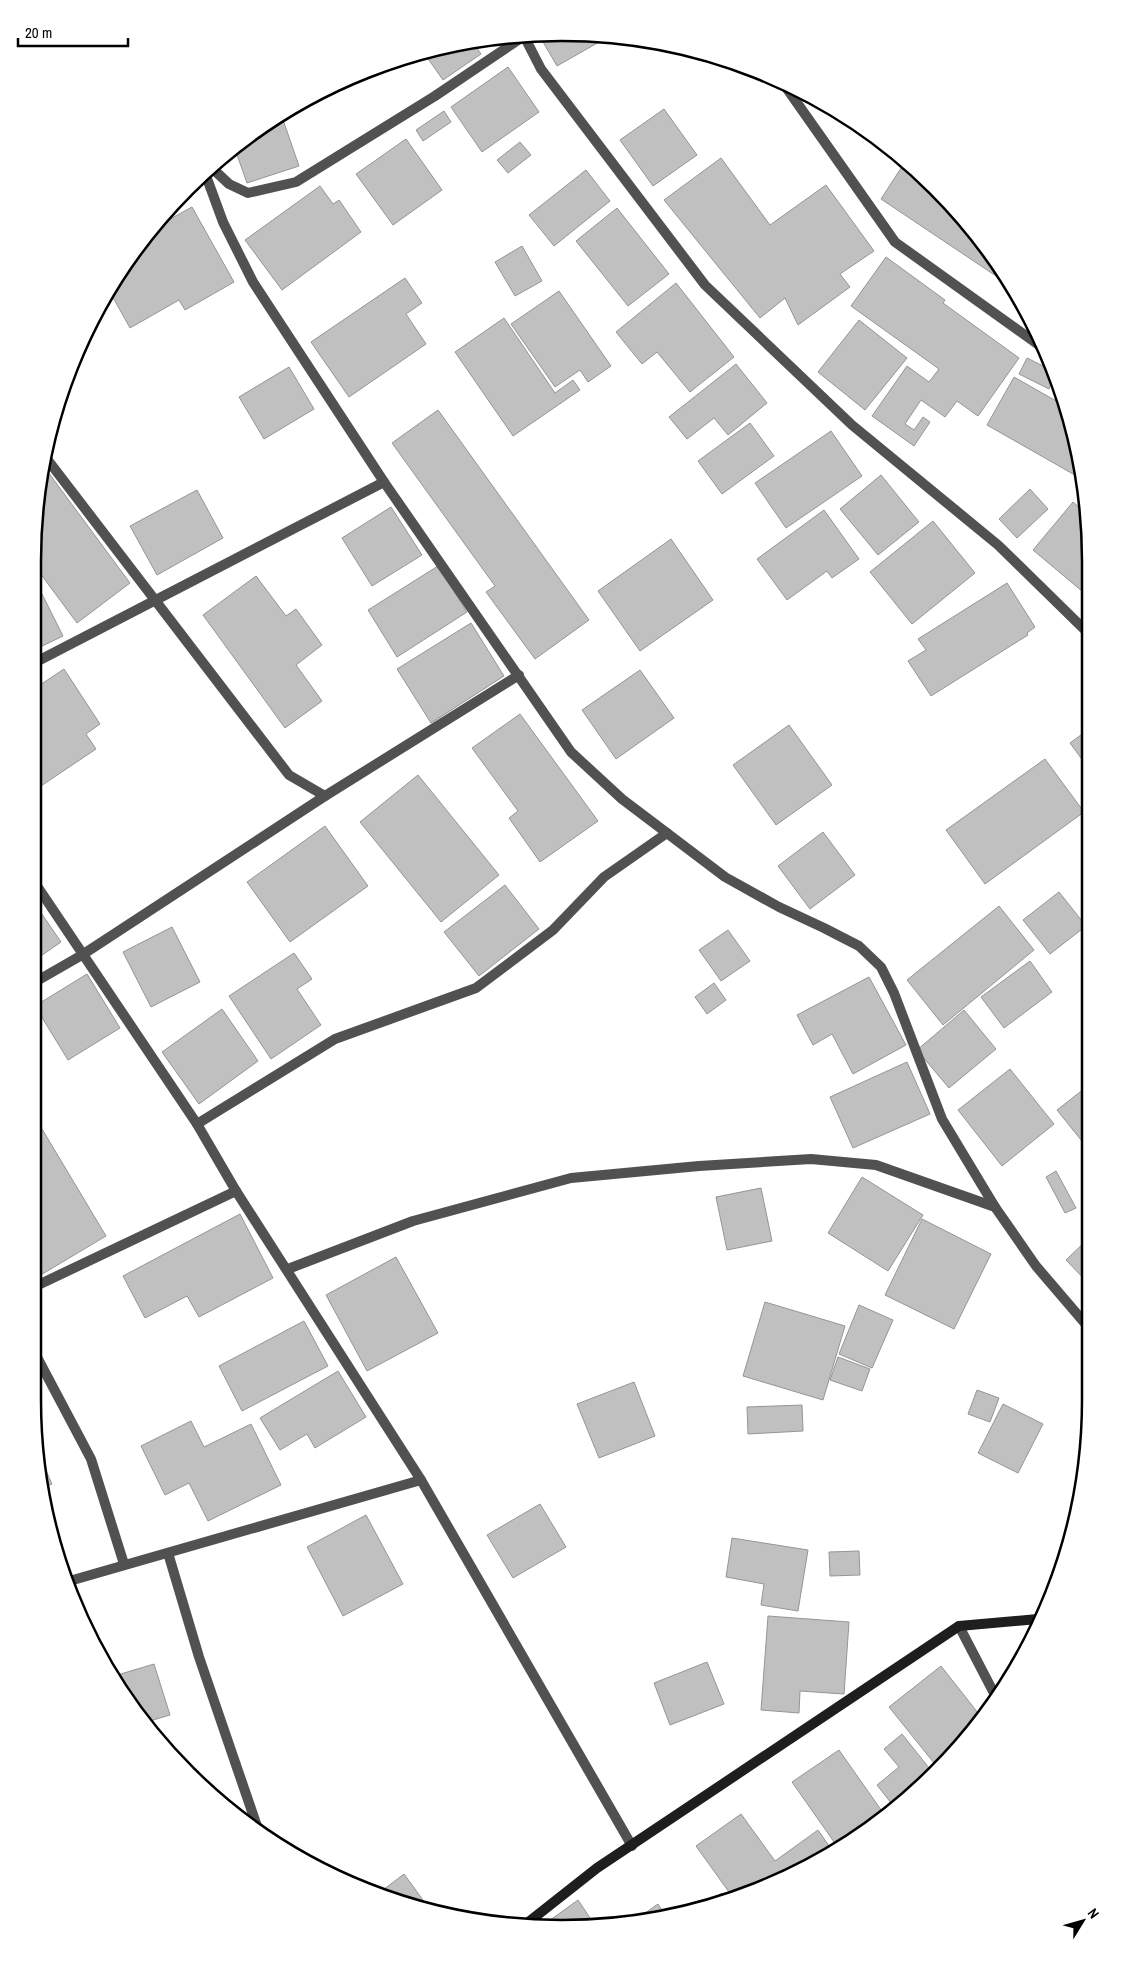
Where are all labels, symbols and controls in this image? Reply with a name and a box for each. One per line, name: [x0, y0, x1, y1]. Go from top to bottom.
scale bar: [18, 15, 128, 47]
text: 20 m: [25, 22, 52, 43]
north arrow: [1058, 1896, 1108, 1946]
text: N: [1084, 1904, 1103, 1922]

